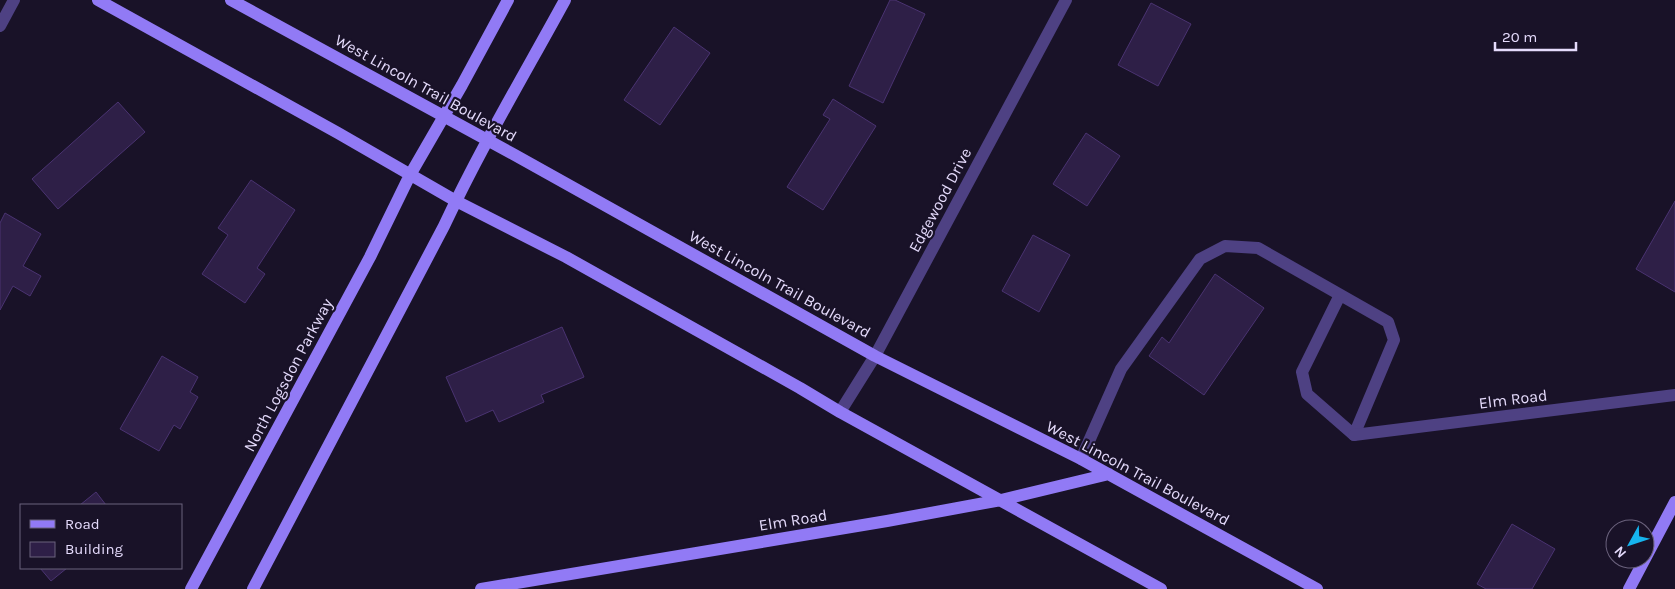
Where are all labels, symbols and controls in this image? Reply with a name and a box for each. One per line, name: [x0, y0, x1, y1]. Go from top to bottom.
scale bar: [1495, 20, 1576, 52]
text: 20 m: [1502, 28, 1537, 46]
street label: West Lincoln Trail Boulevard: [332, 30, 520, 146]
street label: Edgewood Drive: [905, 145, 975, 255]
street label: West Lincoln Trail Boulevard: [686, 226, 874, 342]
street label: North Logsdon Parkway: [240, 295, 337, 455]
street label: Elm Road: [1478, 385, 1548, 413]
street label: West Lincoln Trail Boulevard: [1043, 417, 1233, 529]
legend: [20, 504, 182, 569]
street label: Elm Road: [757, 505, 829, 535]
text: Road: [65, 515, 100, 533]
north arrow: [1605, 519, 1655, 569]
text: Building: [65, 540, 123, 558]
text: N: [1611, 543, 1630, 561]

